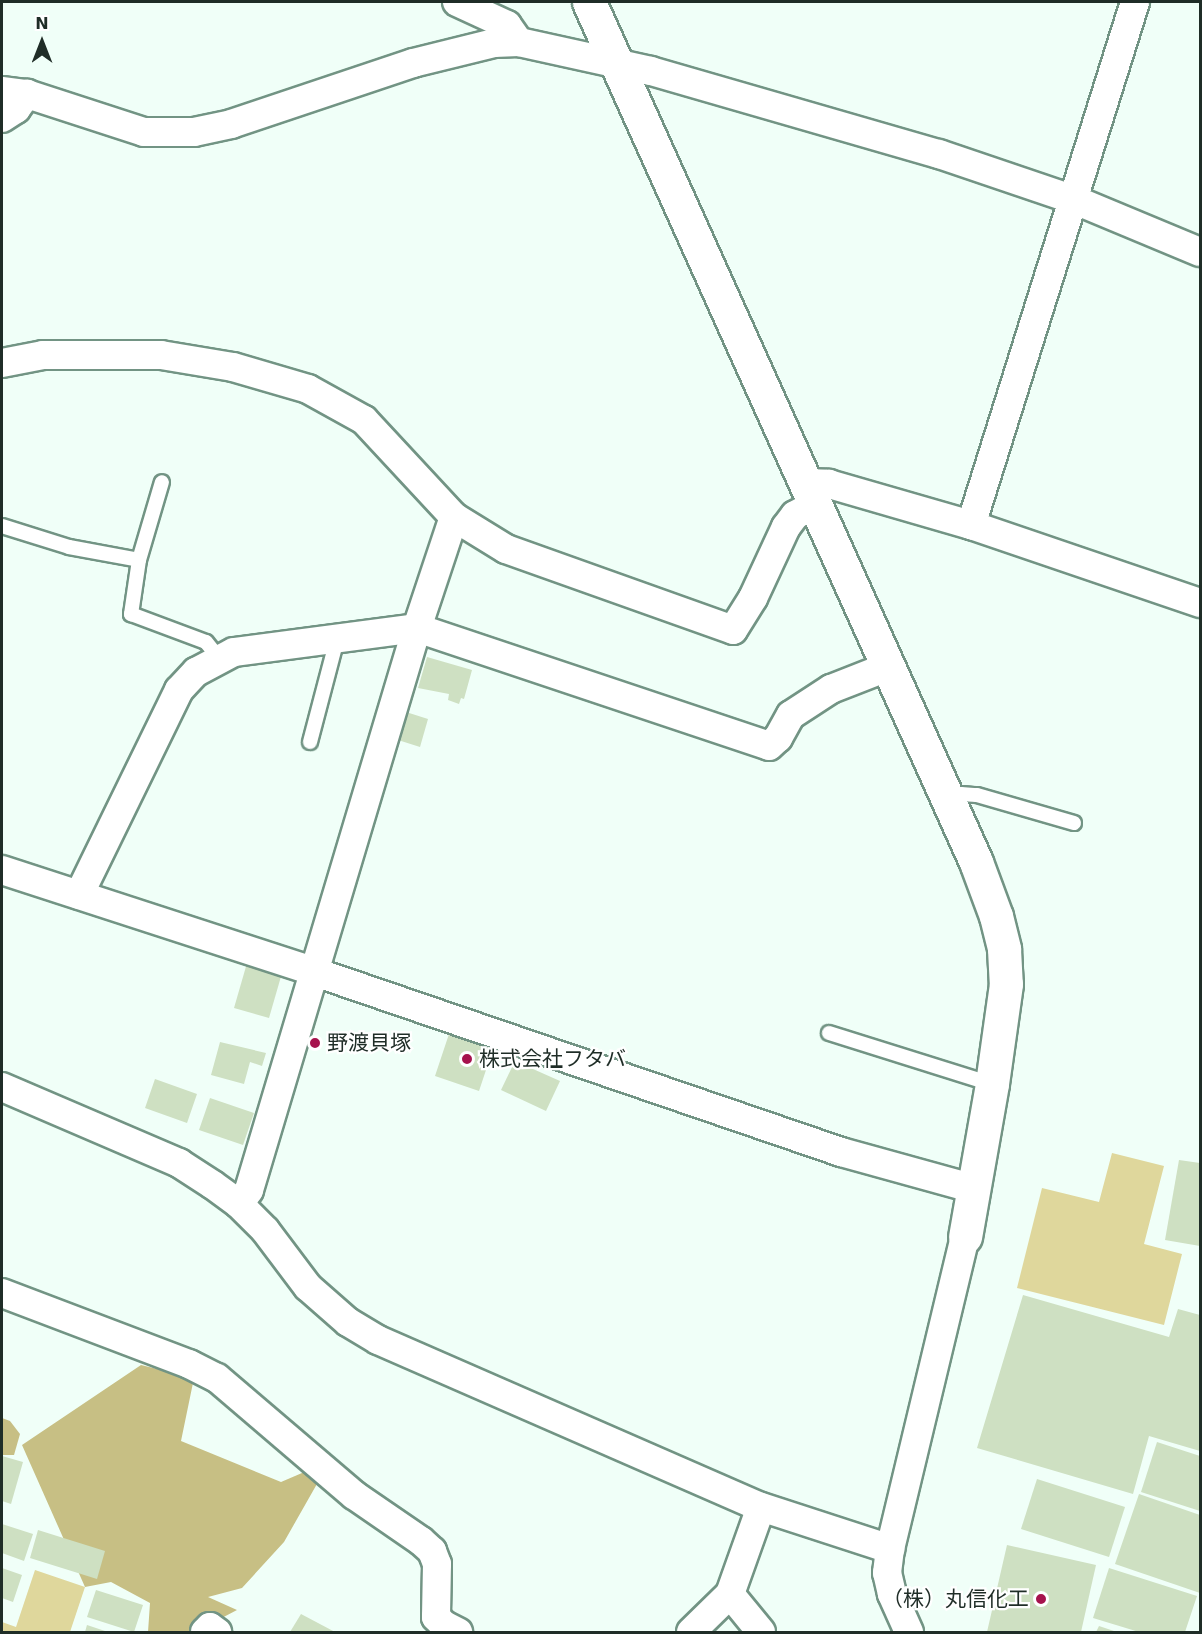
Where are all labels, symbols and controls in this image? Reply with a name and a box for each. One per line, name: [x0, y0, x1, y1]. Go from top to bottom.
north arrow: [12, 12, 72, 72]
text: N: [35, 14, 49, 33]
place label: 野渡貝塚: [327, 1030, 411, 1056]
marker: 野渡貝塚: [308, 1036, 322, 1050]
place label: 株式会社フタバ: [479, 1046, 626, 1072]
marker: 株式会社フタバ: [460, 1052, 474, 1066]
place label: （株）丸信化工: [882, 1586, 1029, 1612]
marker: （株）丸信化工: [1034, 1592, 1048, 1606]

